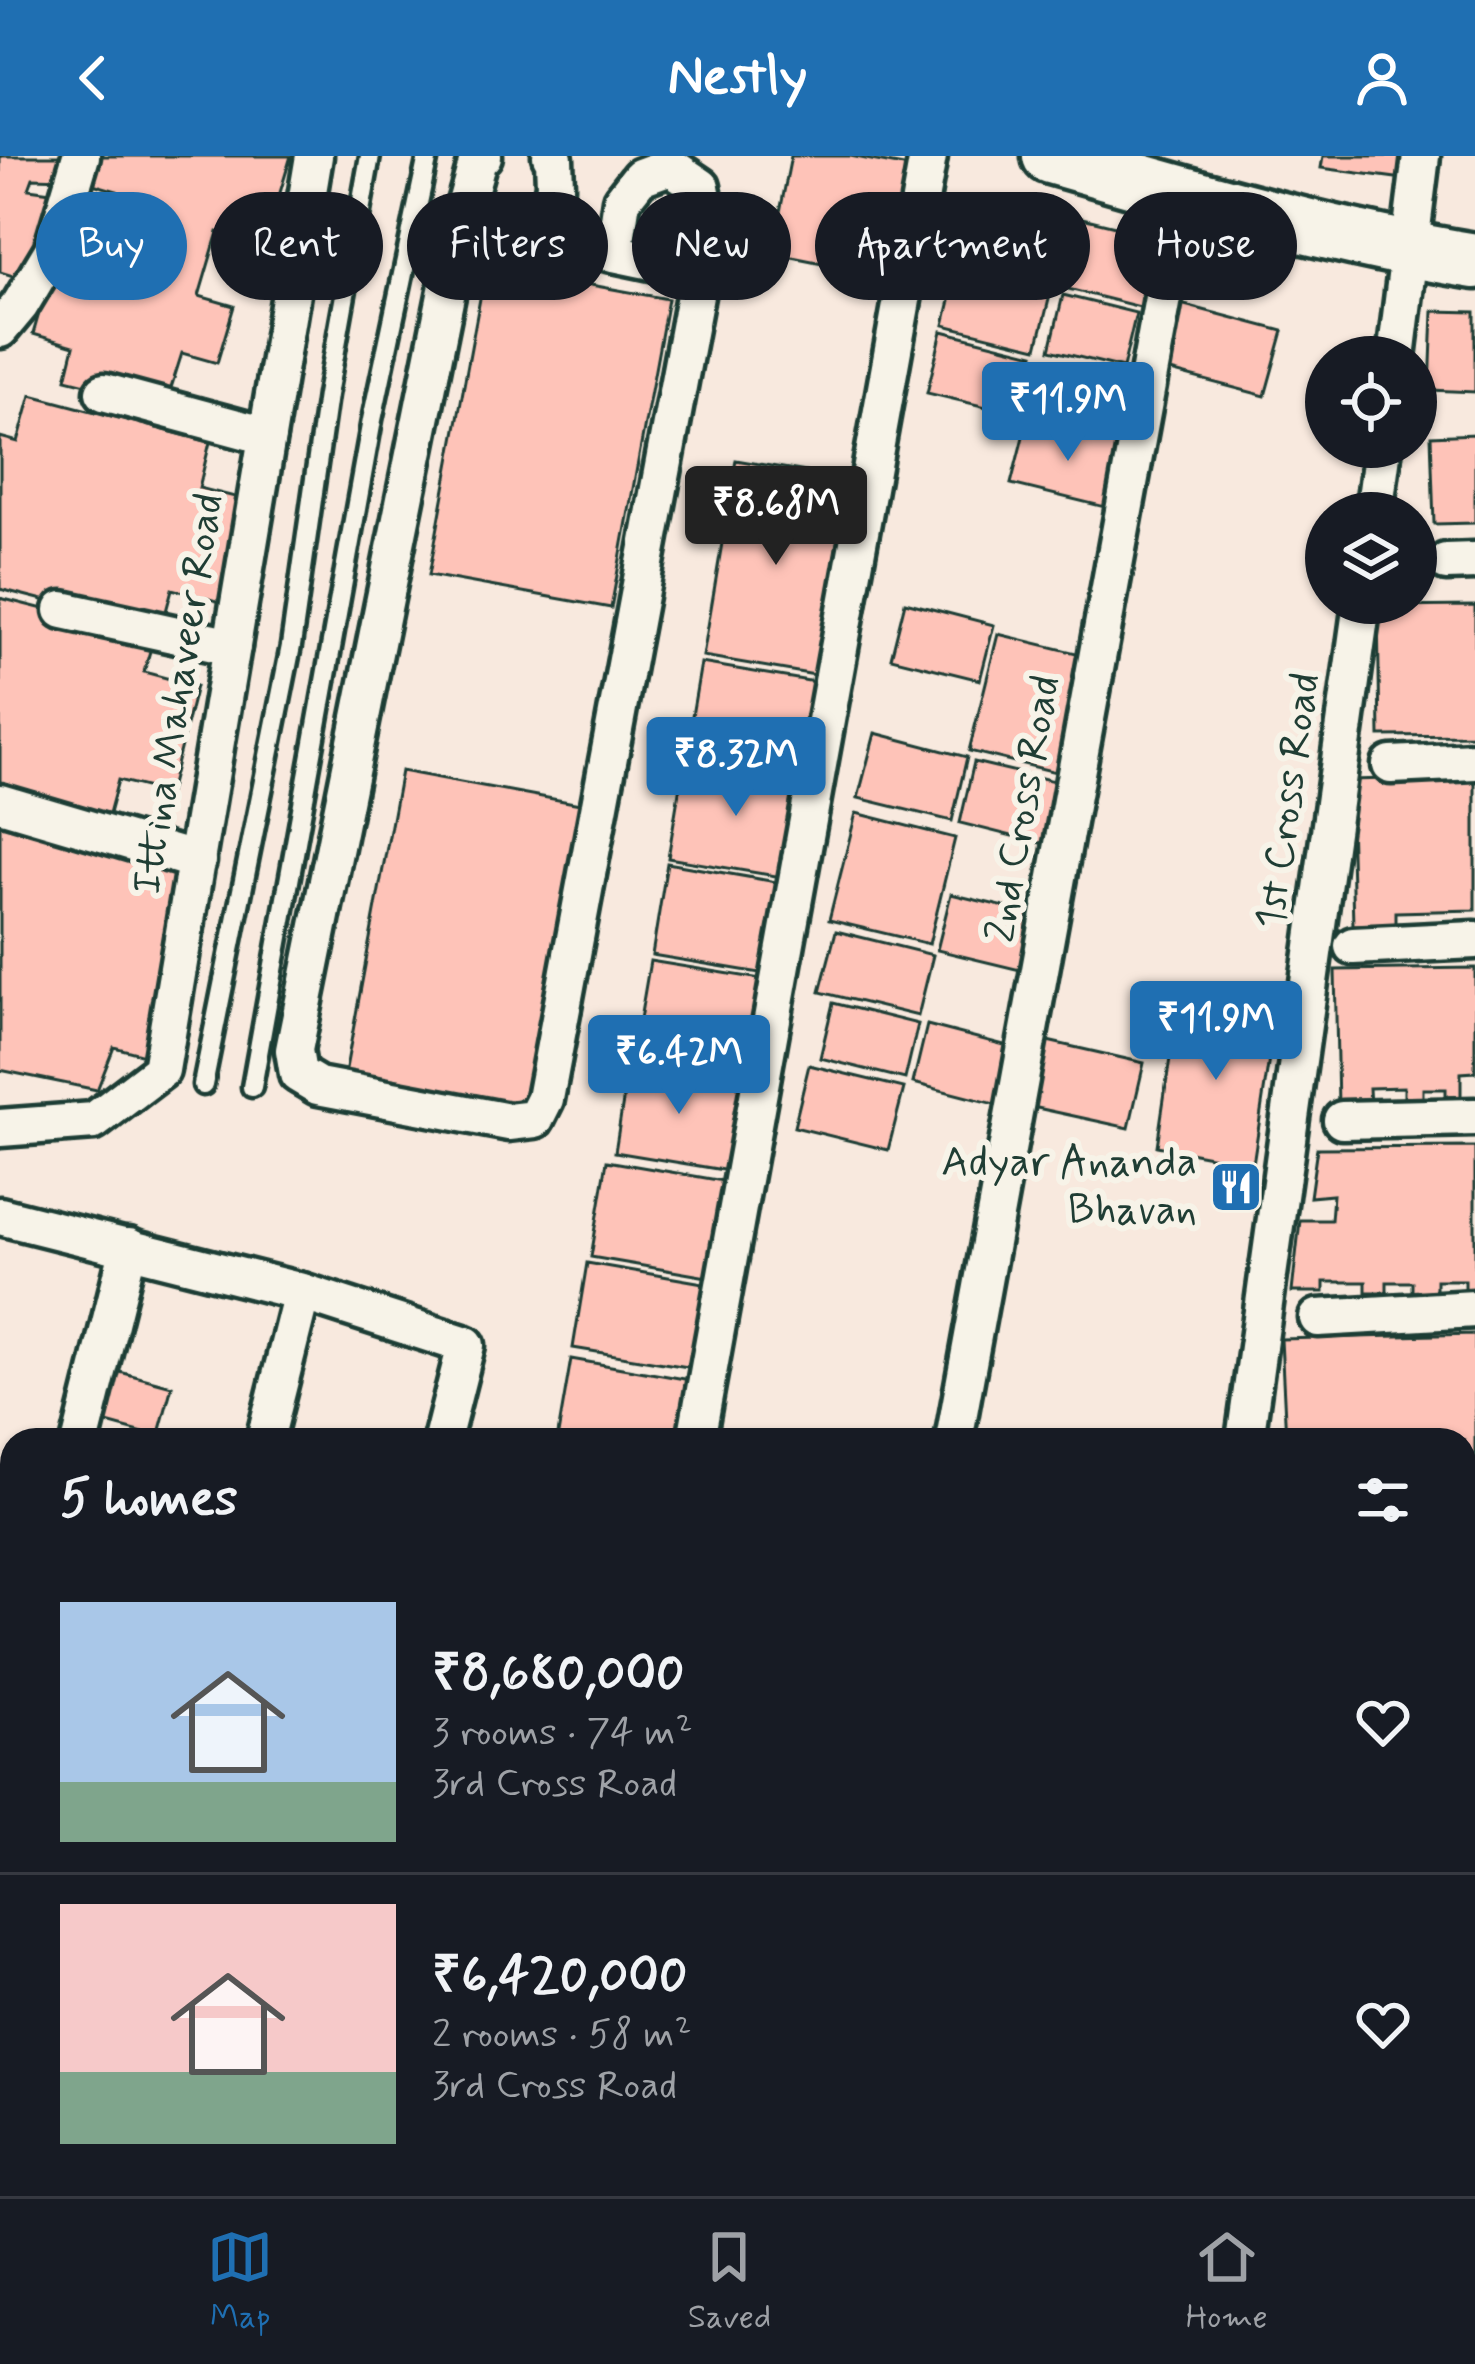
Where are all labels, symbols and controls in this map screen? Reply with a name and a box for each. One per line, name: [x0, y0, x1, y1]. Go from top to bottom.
text: Nestly: [668, 43, 807, 114]
icon: back: [60, 45, 126, 111]
icon: person: [1349, 45, 1415, 111]
chip: Buy: [36, 192, 187, 300]
chip: Rent: [211, 192, 383, 300]
chip: Filters: [407, 192, 608, 300]
chip: New: [632, 192, 791, 300]
chip: Apartment: [815, 192, 1090, 300]
chip: House: [1114, 192, 1297, 300]
map controls: [1305, 336, 1437, 624]
button: locate: [1305, 336, 1437, 468]
pin: ₹11.9M: [970, 362, 1166, 464]
text: ₹11.9M: [1009, 375, 1127, 426]
pin: ₹8.68M: [678, 466, 874, 568]
text: ₹8.68M: [712, 479, 840, 530]
street label: Ittina Mahaveer Road: [120, 490, 238, 898]
button: layers: [1305, 492, 1437, 624]
street label: 1st Cross Road: [1244, 670, 1334, 932]
street label: 2nd Cross Road: [973, 671, 1075, 947]
pin: ₹8.32M: [638, 717, 834, 819]
text: ₹8.32M: [674, 730, 798, 781]
pin: ₹11.9M: [1118, 981, 1314, 1083]
text: ₹11.9M: [1157, 994, 1275, 1045]
pin: ₹6.42M: [581, 1015, 777, 1117]
text: ₹6.42M: [615, 1028, 743, 1079]
place label: Adyar Ananda Bhavan: [941, 1136, 1197, 1239]
restaurant icon: Adyar Ananda Bhavan: [1208, 1159, 1264, 1215]
text: 5 homes: [60, 1467, 238, 1533]
icon: filters: [1350, 1467, 1416, 1533]
text: ₹8,680,000: [432, 1642, 685, 1708]
icon: home: [156, 1650, 300, 1794]
icon: heart: [1350, 1689, 1416, 1755]
text: 3 rooms · 74 m²: [432, 1708, 693, 1759]
text: 3rd Cross Road: [432, 1759, 677, 1810]
text: ₹6,420,000: [432, 1944, 688, 2010]
icon: home: [156, 1952, 300, 2096]
icon: heart: [1350, 1991, 1416, 2057]
text: 2 rooms · 58 m²: [432, 2010, 692, 2061]
text: 3rd Cross Road: [432, 2061, 677, 2112]
tab: Map: [207, 2224, 273, 2340]
tab: Saved: [688, 2224, 771, 2340]
tab: Home: [1186, 2224, 1268, 2340]

